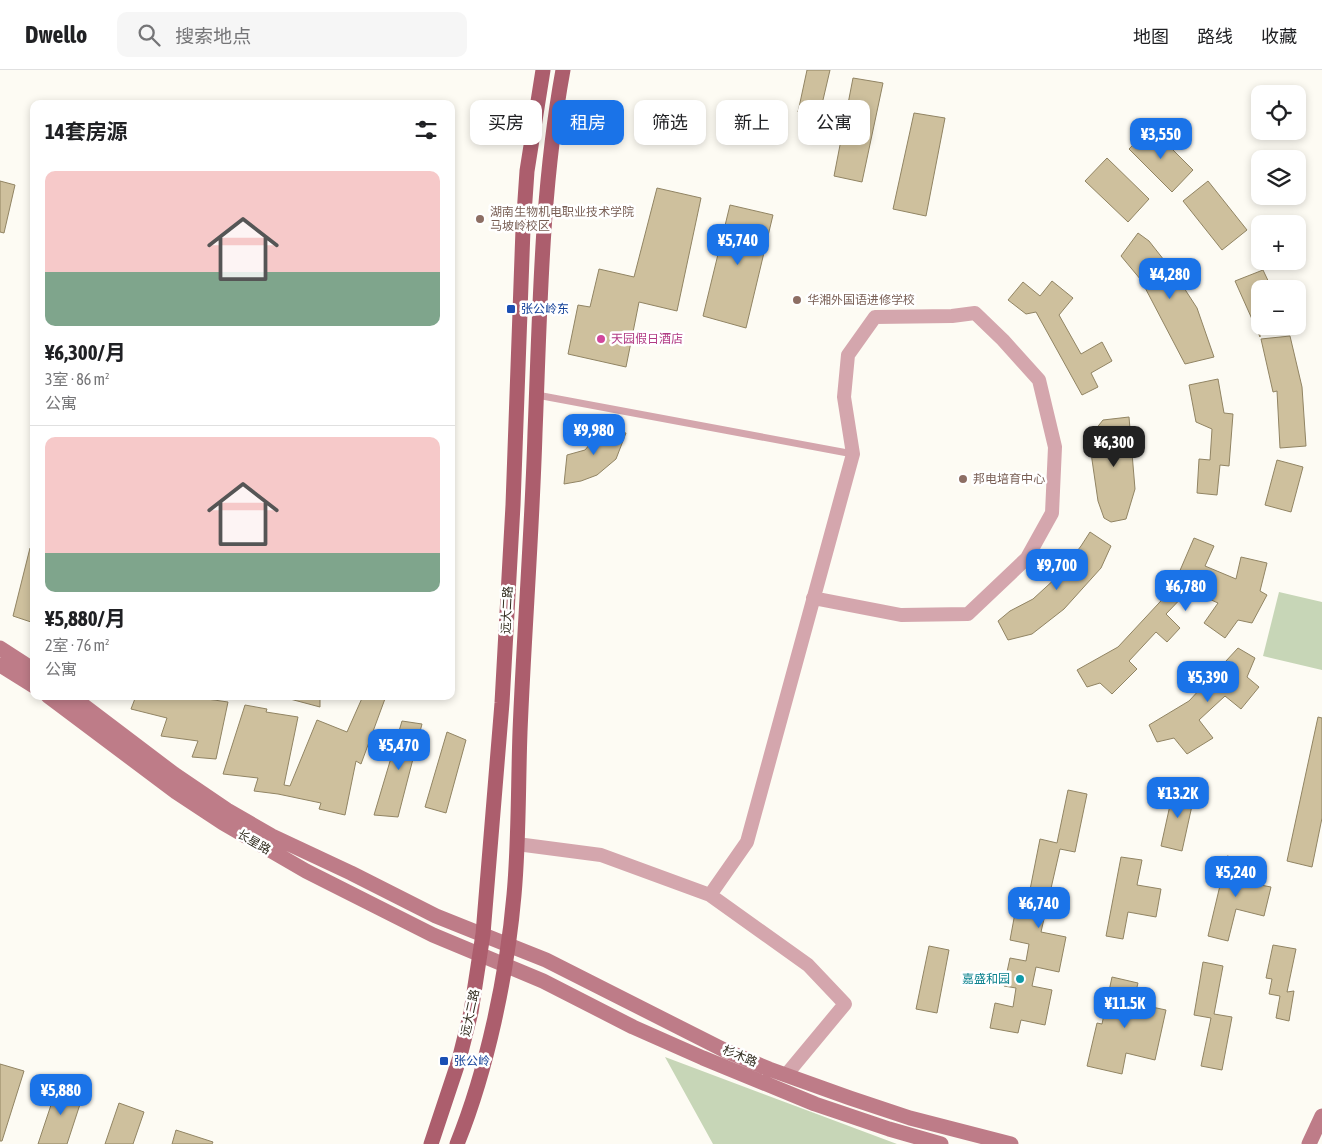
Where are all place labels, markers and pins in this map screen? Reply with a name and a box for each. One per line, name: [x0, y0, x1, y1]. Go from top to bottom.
pin: ¥3,550: [1120, 118, 1202, 160]
place label: 湖南生物机电职业技术学院 马坡岭校区: [490, 205, 634, 233]
marker: 湖南生物机电职业技术学院 马坡岭校区: [474, 213, 486, 225]
pin: ¥5,740: [697, 224, 779, 266]
pin: ¥4,280: [1129, 258, 1211, 300]
place label: 华湘外国语进修学校: [807, 293, 915, 307]
marker: 华湘外国语进修学校: [791, 294, 803, 306]
place label: 张公岭东: [521, 302, 569, 316]
marker: 张公岭东: [505, 303, 517, 315]
place label: 天园假日酒店: [611, 332, 683, 346]
marker: 天园假日酒店: [595, 333, 607, 345]
pin: ¥9,980: [553, 414, 635, 456]
pin: ¥6,300: [1073, 426, 1155, 468]
place label: 邦电培育中心: [973, 472, 1045, 486]
marker: 邦电培育中心: [957, 473, 969, 485]
pin: ¥9,700: [1016, 548, 1098, 591]
pin: ¥6,780: [1145, 570, 1227, 612]
pin: ¥5,390: [1167, 660, 1249, 703]
pin: ¥5,470: [358, 728, 440, 771]
pin: ¥13.2K: [1137, 776, 1219, 819]
pin: ¥5,240: [1195, 856, 1277, 898]
pin: ¥6,740: [998, 886, 1080, 929]
place label: 嘉盛和园: [962, 972, 1010, 986]
marker: 嘉盛和园: [1014, 973, 1026, 985]
pin: ¥11.5K: [1084, 986, 1166, 1029]
place label: 张公岭: [454, 1054, 490, 1068]
marker: 张公岭: [438, 1055, 450, 1067]
pin: ¥5,880: [20, 1074, 102, 1116]

